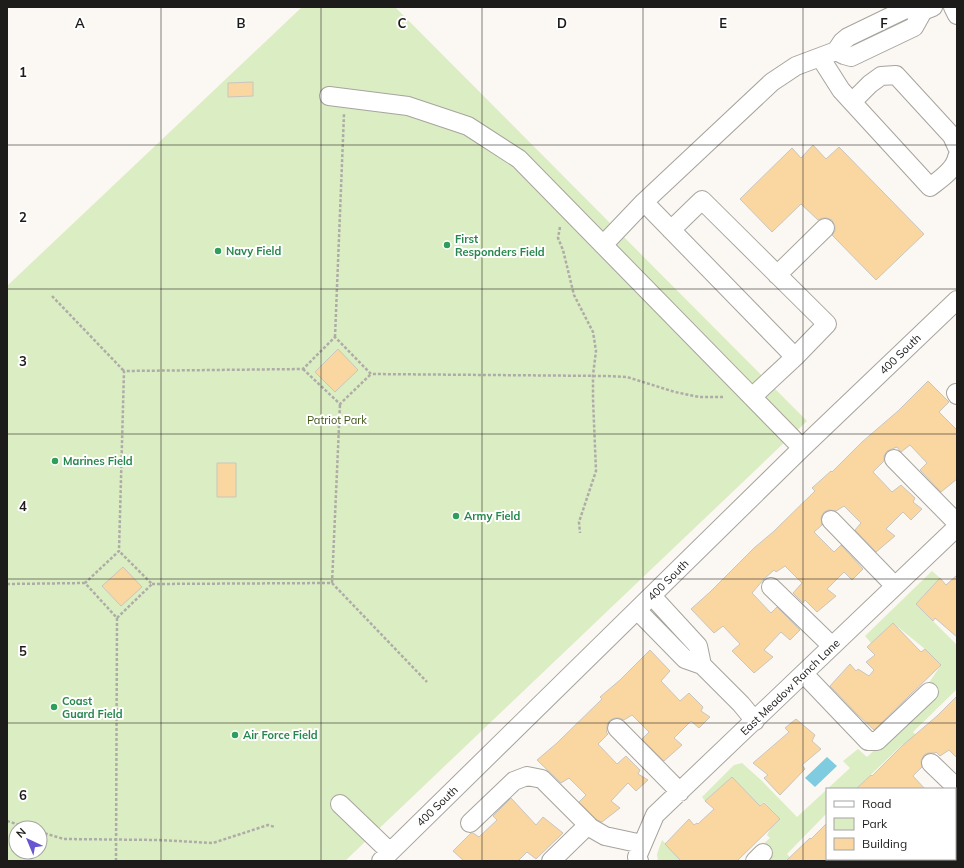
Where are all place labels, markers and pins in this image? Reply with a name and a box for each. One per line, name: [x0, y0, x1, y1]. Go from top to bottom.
place label: First Responders Field: [455, 232, 545, 259]
marker: First Responders Field: [442, 240, 452, 250]
place label: Navy Field: [226, 244, 281, 258]
marker: Navy Field: [213, 246, 223, 256]
place label: Marines Field: [63, 454, 133, 468]
marker: Marines Field: [50, 456, 60, 466]
place label: Army Field: [464, 509, 520, 523]
marker: Army Field: [451, 511, 461, 521]
place label: Coast Guard Field: [62, 694, 123, 721]
marker: Coast Guard Field: [49, 702, 59, 712]
place label: Air Force Field: [243, 728, 318, 742]
marker: Air Force Field: [230, 730, 240, 740]

